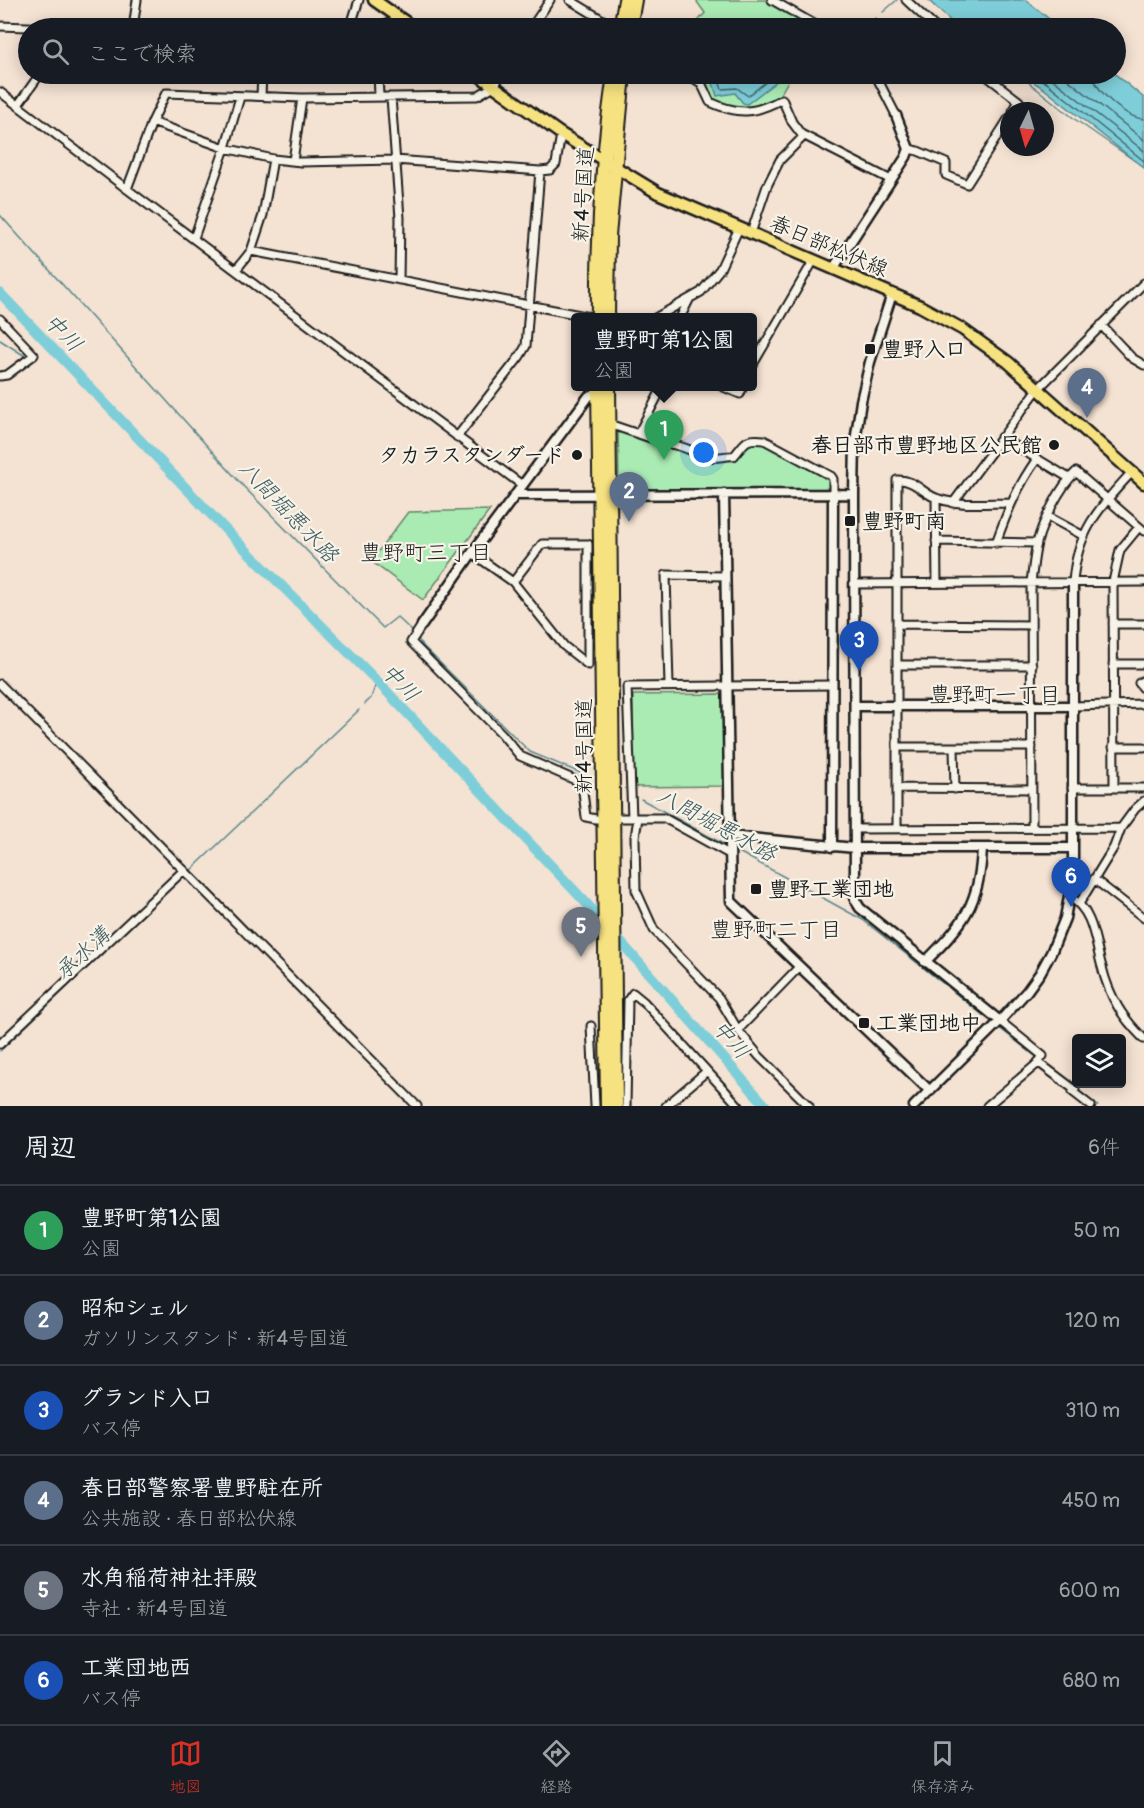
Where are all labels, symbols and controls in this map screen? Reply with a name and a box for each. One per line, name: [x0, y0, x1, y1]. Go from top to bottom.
search box: [18, 18, 1126, 84]
icon: search: [39, 35, 72, 68]
text: ここで検索: [87, 40, 197, 68]
north arrow: [1000, 102, 1054, 156]
street label: 新4号国道: [567, 145, 600, 243]
street label: 春日部松伏線: [766, 209, 892, 284]
water label: 中川: [38, 307, 89, 358]
popup: [571, 313, 757, 391]
text: 豊野町第1公園: [594, 326, 734, 354]
place label: 豊野入口: [882, 336, 966, 363]
marker: 豊野入口: [863, 342, 877, 356]
text: 公園: [594, 358, 634, 383]
pin: 4: [1068, 368, 1106, 418]
pin: 1: [644, 410, 684, 460]
place label: 春日部市豊野地区公民館: [811, 432, 1042, 459]
your location: [689, 438, 718, 467]
marker: 春日部市豊野地区公民館: [1047, 438, 1061, 452]
place label: タカラスタンダード: [379, 442, 565, 469]
marker: タカラスタンダード: [570, 448, 584, 462]
water label: 八間堀悪水路: [232, 454, 346, 570]
pin: 2: [610, 472, 648, 522]
place label: 豊野町南: [862, 508, 946, 535]
marker: 豊野町南: [843, 514, 857, 528]
district label: 豊野町三丁目: [360, 539, 492, 567]
pin: 3: [840, 622, 878, 671]
water label: 中川: [375, 657, 426, 708]
district label: 豊野町一丁目: [929, 681, 1061, 709]
street label: 新4号国道: [571, 698, 598, 794]
water label: 八間堀悪水路: [652, 782, 783, 869]
pin: 6: [1052, 858, 1090, 907]
place label: 豊野工業団地: [768, 876, 894, 903]
marker: 豊野工業団地: [749, 882, 763, 896]
pin: 5: [562, 908, 600, 957]
district label: 豊野町二丁目: [710, 916, 842, 944]
water label: 承水溝: [49, 920, 118, 986]
place label: 工業団地中: [876, 1010, 981, 1037]
water label: 中川: [706, 1014, 756, 1065]
marker: 工業団地中: [857, 1016, 871, 1030]
map controls: [1072, 1034, 1126, 1088]
button: layers: [1072, 1034, 1126, 1088]
text: 周辺: [24, 1132, 76, 1164]
text: 6件: [1088, 1135, 1120, 1160]
text: 豊野町第1公園: [81, 1204, 222, 1232]
text: 1: [40, 1218, 47, 1243]
text: 50 m: [1073, 1218, 1120, 1243]
text: 公園: [81, 1236, 121, 1261]
text: 昭和シェル: [81, 1294, 189, 1322]
text: 2: [38, 1308, 49, 1333]
text: 120 m: [1065, 1308, 1120, 1333]
text: ガソリンスタンド · 新4号国道: [81, 1326, 348, 1351]
text: グランド入口: [81, 1384, 213, 1412]
text: 3: [38, 1398, 49, 1423]
text: 310 m: [1065, 1398, 1120, 1423]
text: バス停: [81, 1416, 141, 1441]
text: 春日部警察署豊野駐在所: [81, 1474, 323, 1502]
text: 4: [38, 1488, 49, 1513]
text: 450 m: [1062, 1488, 1120, 1513]
text: 公共施設 · 春日部松伏線: [81, 1506, 296, 1531]
text: 水角稲荷神社拝殿: [81, 1564, 257, 1592]
text: 5: [38, 1578, 49, 1603]
text: 600 m: [1059, 1578, 1120, 1603]
text: 寺社 · 新4号国道: [81, 1596, 228, 1621]
text: 工業団地西: [81, 1654, 191, 1682]
text: 6: [38, 1668, 49, 1693]
text: 680 m: [1063, 1668, 1120, 1693]
text: バス停: [81, 1686, 141, 1711]
tab: 地図: [169, 1737, 202, 1797]
tab: 経路: [540, 1737, 573, 1797]
tab: 保存済み: [911, 1737, 975, 1797]

